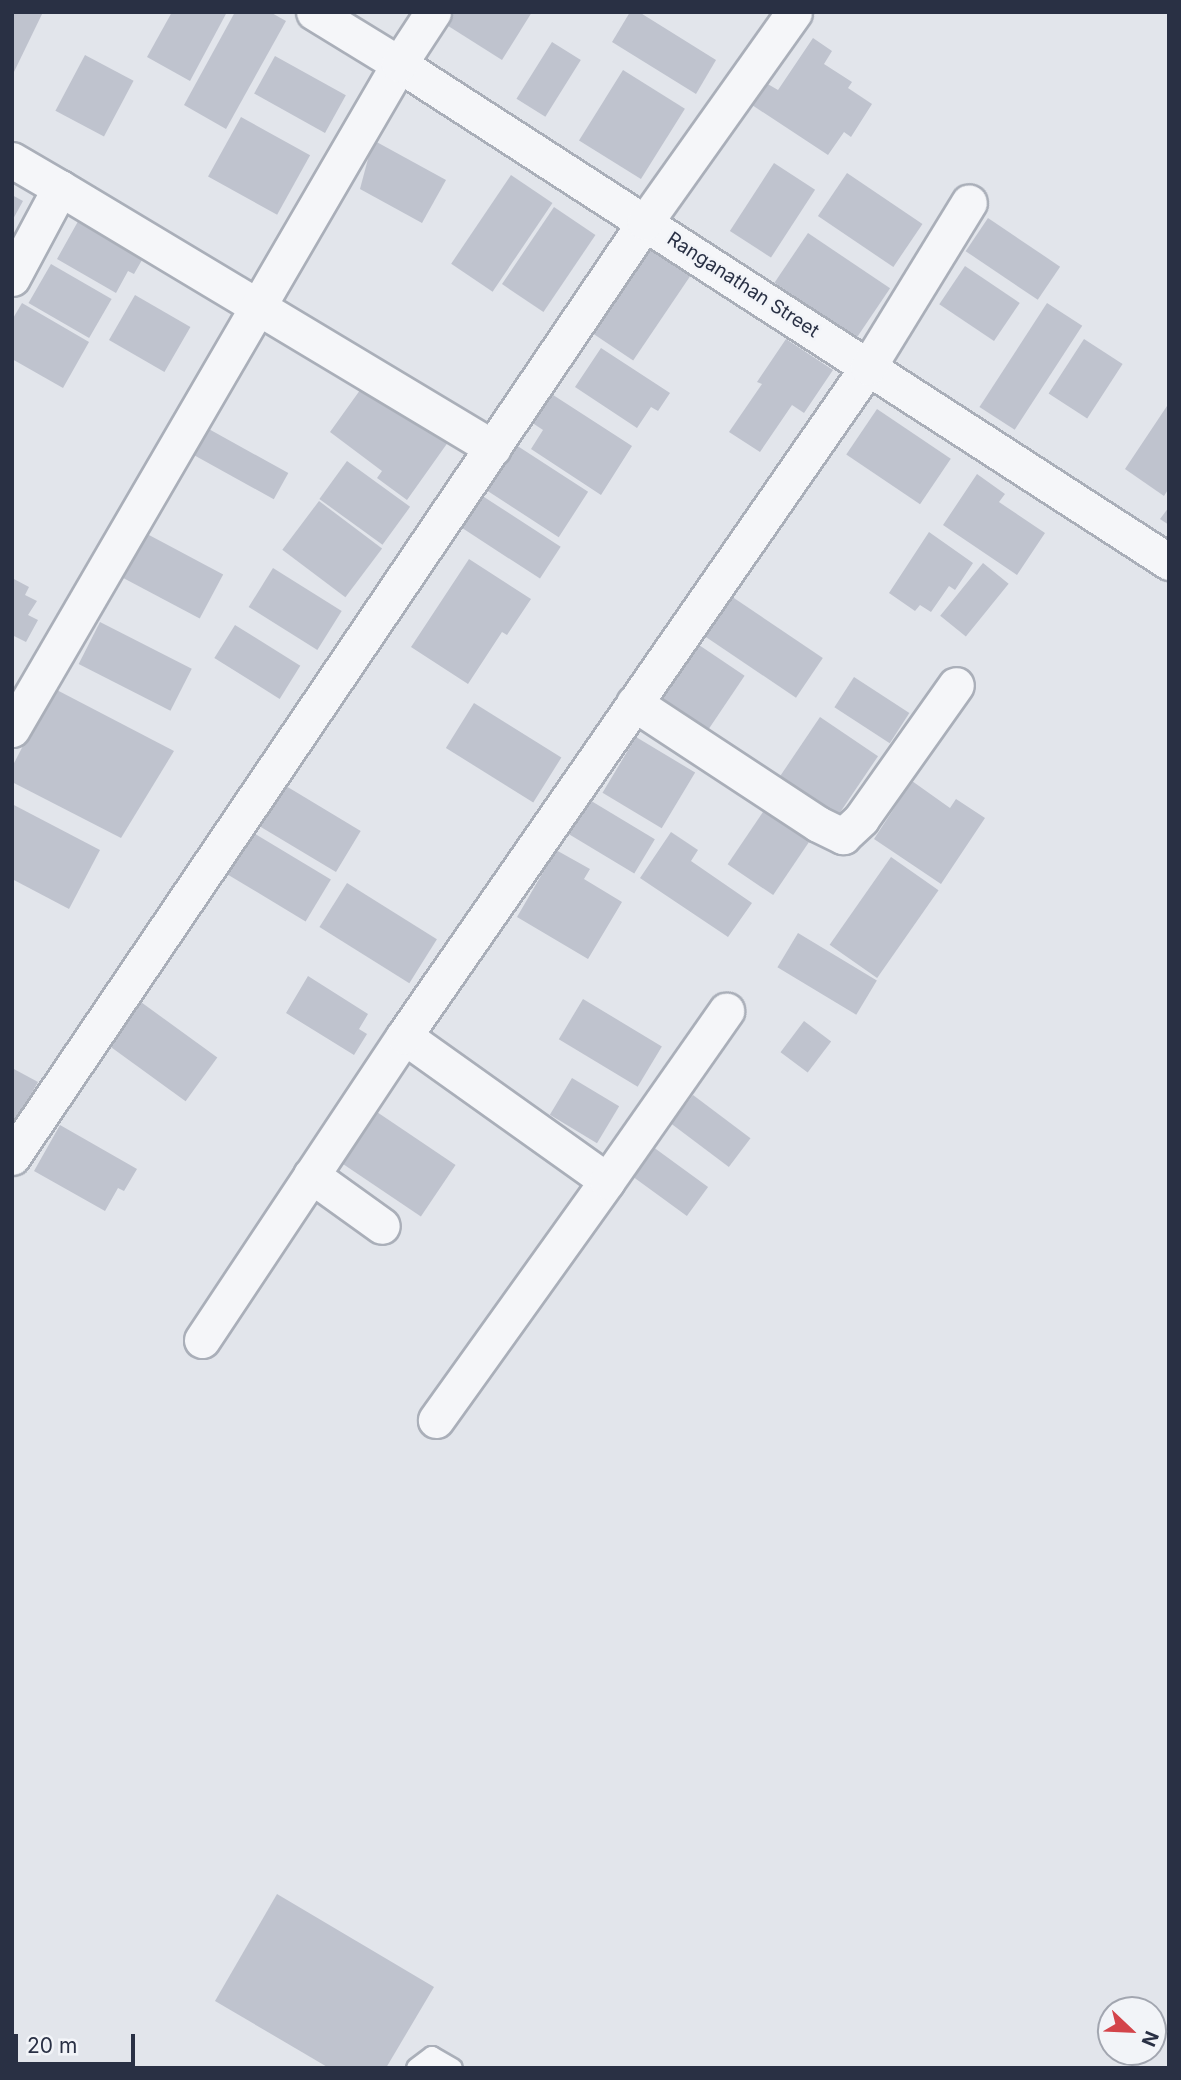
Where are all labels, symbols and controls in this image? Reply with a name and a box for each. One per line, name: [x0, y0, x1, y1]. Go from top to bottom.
street label: Ranganathan Street: [663, 227, 823, 343]
north arrow: [1097, 1996, 1167, 2066]
scale bar: [18, 2021, 138, 2064]
text: N: [1137, 2027, 1163, 2050]
text: 20 m: [27, 2033, 77, 2058]

